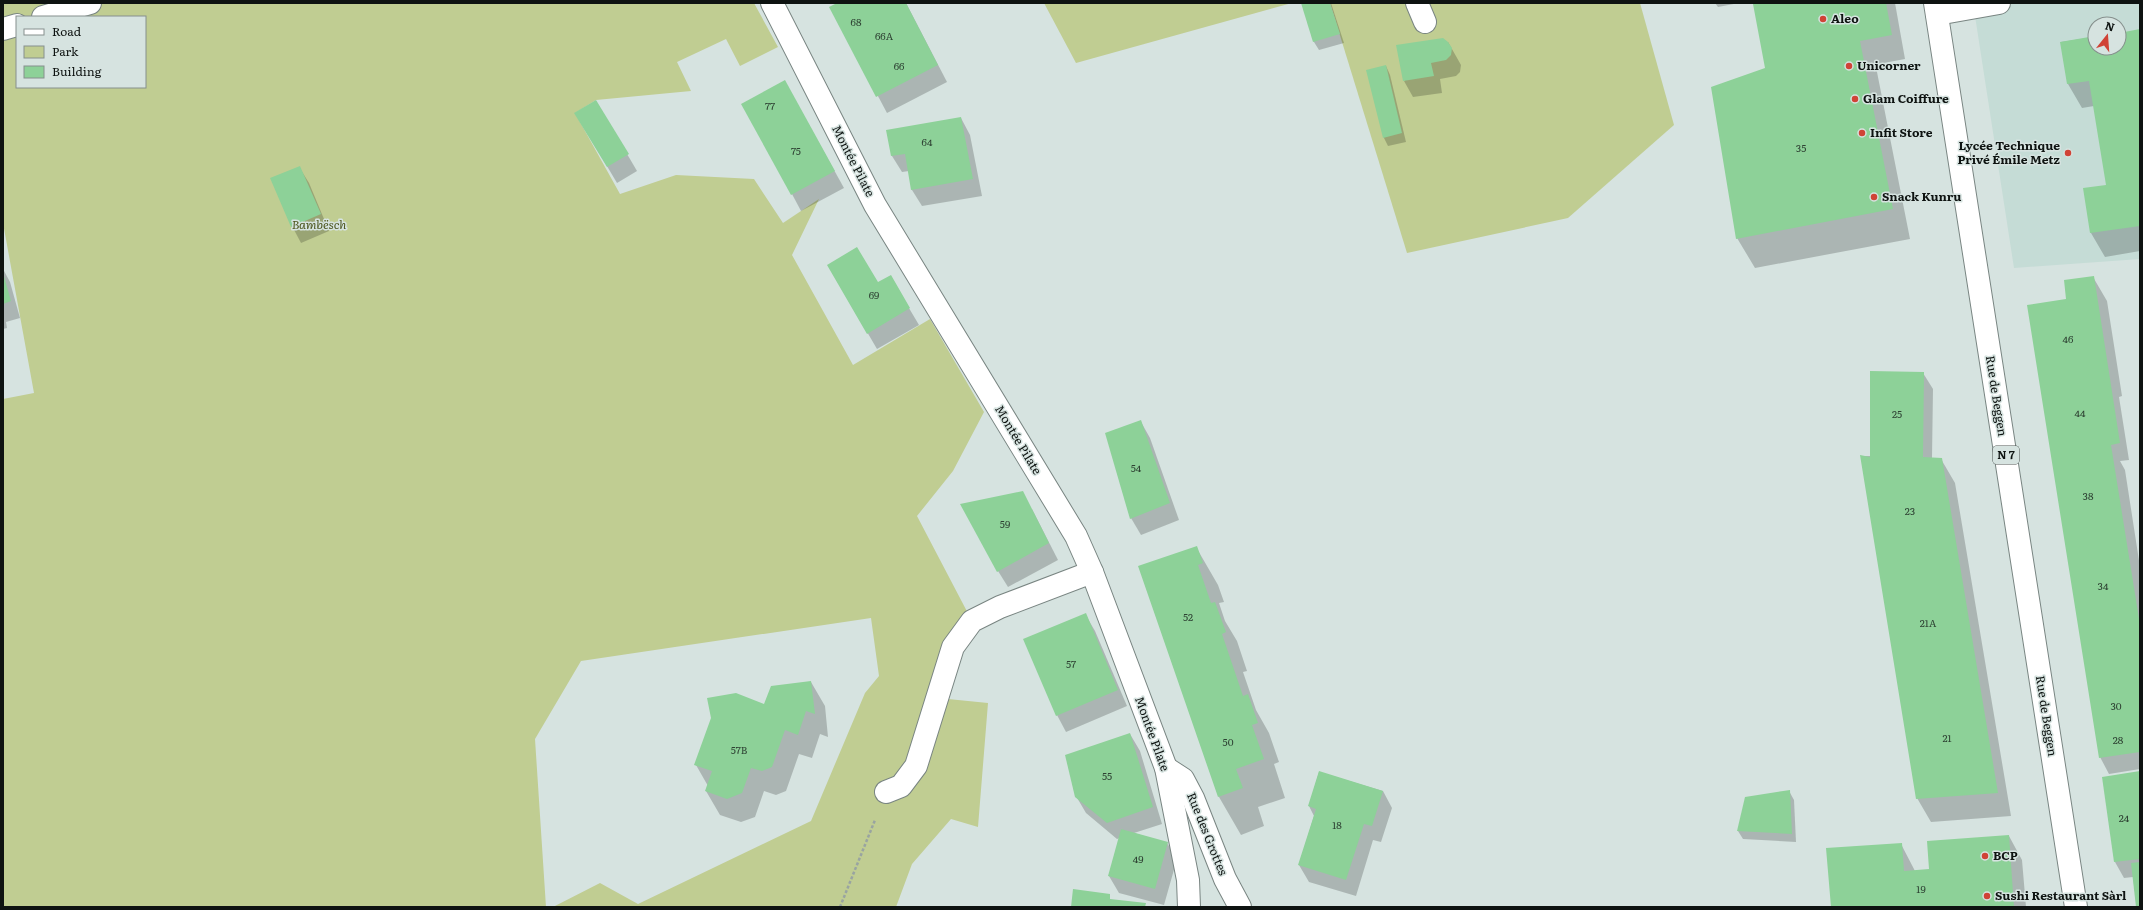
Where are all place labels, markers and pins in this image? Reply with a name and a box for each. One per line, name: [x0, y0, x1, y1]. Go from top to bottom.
place label: Aleo: [1831, 9, 1859, 27]
marker: Aleo: [1818, 14, 1828, 24]
place label: Unicorner: [1857, 56, 1921, 74]
marker: Unicorner: [1844, 61, 1854, 71]
place label: Glam Coiffure: [1863, 89, 1949, 107]
marker: Glam Coiffure: [1850, 94, 1860, 104]
place label: Infit Store: [1870, 123, 1933, 141]
marker: Infit Store: [1857, 128, 1867, 138]
place label: Lycée Technique Privé Émile Metz: [1957, 136, 2061, 168]
marker: Lycée Technique Privé Émile Metz: [2063, 148, 2073, 158]
place label: Snack Kunru: [1882, 187, 1962, 205]
marker: Snack Kunru: [1869, 192, 1879, 202]
place label: BCP: [1993, 846, 2018, 864]
marker: BCP: [1980, 851, 1990, 861]
place label: Sushi Restaurant Sàrl: [1995, 886, 2127, 904]
marker: Sushi Restaurant Sàrl: [1982, 891, 1992, 901]

